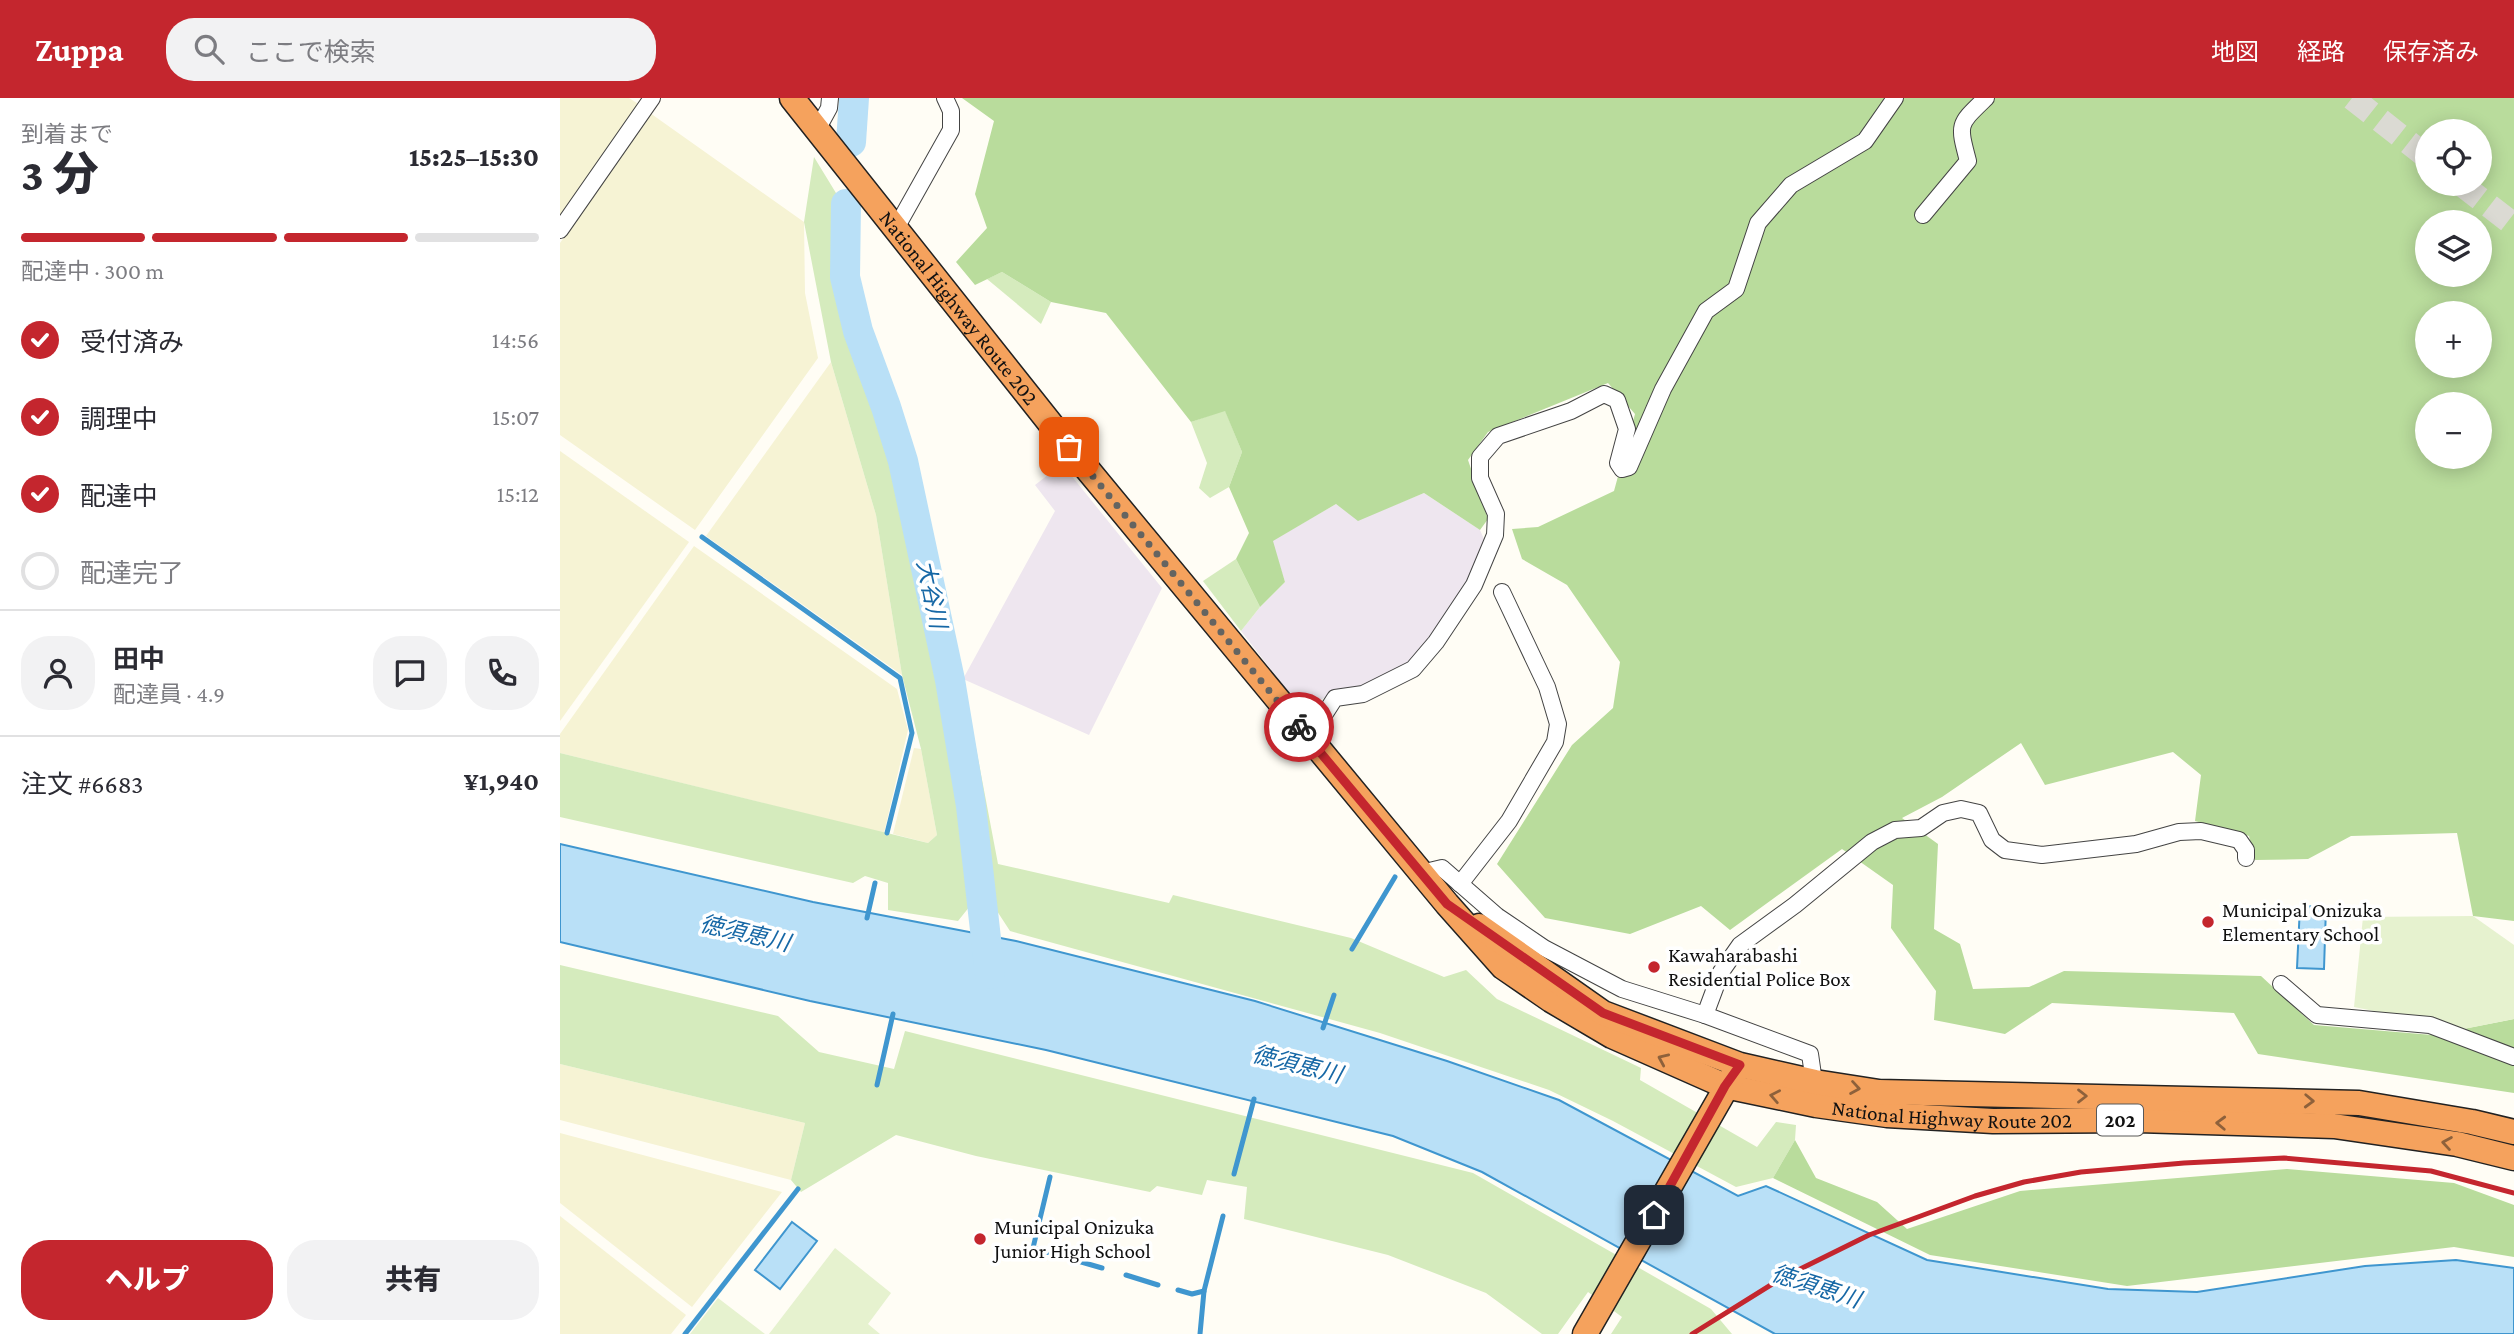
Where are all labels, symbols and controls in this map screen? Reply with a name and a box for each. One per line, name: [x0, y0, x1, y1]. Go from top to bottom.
search box: [166, 18, 656, 81]
icon: search: [190, 30, 228, 68]
text: Zuppa: [35, 31, 124, 68]
text: ここで検索: [246, 38, 376, 67]
text: 地図: [2211, 38, 2259, 65]
text: 経路: [2297, 38, 2345, 65]
text: 保存済み: [2383, 38, 2479, 65]
map controls: [2415, 119, 2492, 469]
button: locate: [2415, 119, 2492, 196]
text: 到着まで: [21, 121, 113, 147]
text: 15:25–15:30: [409, 143, 539, 172]
text: 3 分: [21, 149, 99, 200]
street label: National Highway Route 202: [874, 206, 1043, 410]
button: layers: [2415, 210, 2492, 287]
text: 配達中 · 300 m: [21, 258, 164, 284]
button: +: [2415, 301, 2492, 378]
icon: check: [21, 321, 59, 359]
text: 14:56: [492, 327, 539, 353]
text: 受付済み: [80, 328, 184, 357]
button: −: [2415, 392, 2492, 469]
icon: check: [21, 398, 59, 436]
text: 15:07: [492, 404, 539, 430]
text: 調理中: [80, 405, 158, 434]
pin: [1039, 417, 1099, 477]
icon: bag: [1050, 428, 1088, 466]
icon: check: [21, 475, 59, 513]
text: 15:12: [497, 481, 539, 507]
text: 配達中: [80, 482, 158, 511]
water label: 大谷川: [912, 558, 953, 633]
text: 配達完了: [80, 559, 184, 588]
button: person: [21, 636, 95, 710]
button: chat: [373, 636, 447, 710]
button: phone: [465, 636, 539, 710]
text: 田中: [113, 645, 165, 674]
text: 配達員 · 4.9: [113, 681, 225, 707]
courier: [1264, 692, 1334, 762]
icon: bike: [1280, 708, 1318, 746]
text: ¥1,940: [464, 767, 539, 796]
text: 注文 #6683: [21, 770, 143, 799]
place label: Municipal Onizuka Elementary School: [2222, 898, 2383, 946]
water label: 徳須恵川: [697, 910, 796, 957]
marker: Municipal Onizuka Elementary School: [2200, 914, 2216, 930]
place label: Kawaharabashi Residential Police Box: [1668, 943, 1851, 991]
marker: Kawaharabashi Residential Police Box: [1646, 959, 1662, 975]
water label: 徳須恵川: [1249, 1040, 1348, 1088]
one-way arrow: [1658, 1053, 1670, 1067]
one-way arrow: [1849, 1080, 1861, 1095]
one-way arrow: [2077, 1088, 2088, 1104]
one-way arrow: [1769, 1090, 1781, 1105]
one-way arrow: [2304, 1094, 2315, 1109]
street label: National Highway Route 202: [1830, 1095, 2072, 1133]
road number: 202: [2097, 1104, 2143, 1136]
one-way arrow: [2216, 1115, 2227, 1130]
one-way arrow: [2442, 1136, 2453, 1151]
pin: [1624, 1185, 1684, 1245]
icon: home: [1635, 1196, 1673, 1234]
place label: Municipal Onizuka Junior High School: [992, 1215, 1155, 1263]
marker: Municipal Onizuka Junior High School: [972, 1231, 988, 1247]
button: ヘルプ: [21, 1240, 273, 1320]
button: 共有: [287, 1240, 539, 1320]
water label: 徳須恵川: [1768, 1259, 1867, 1314]

